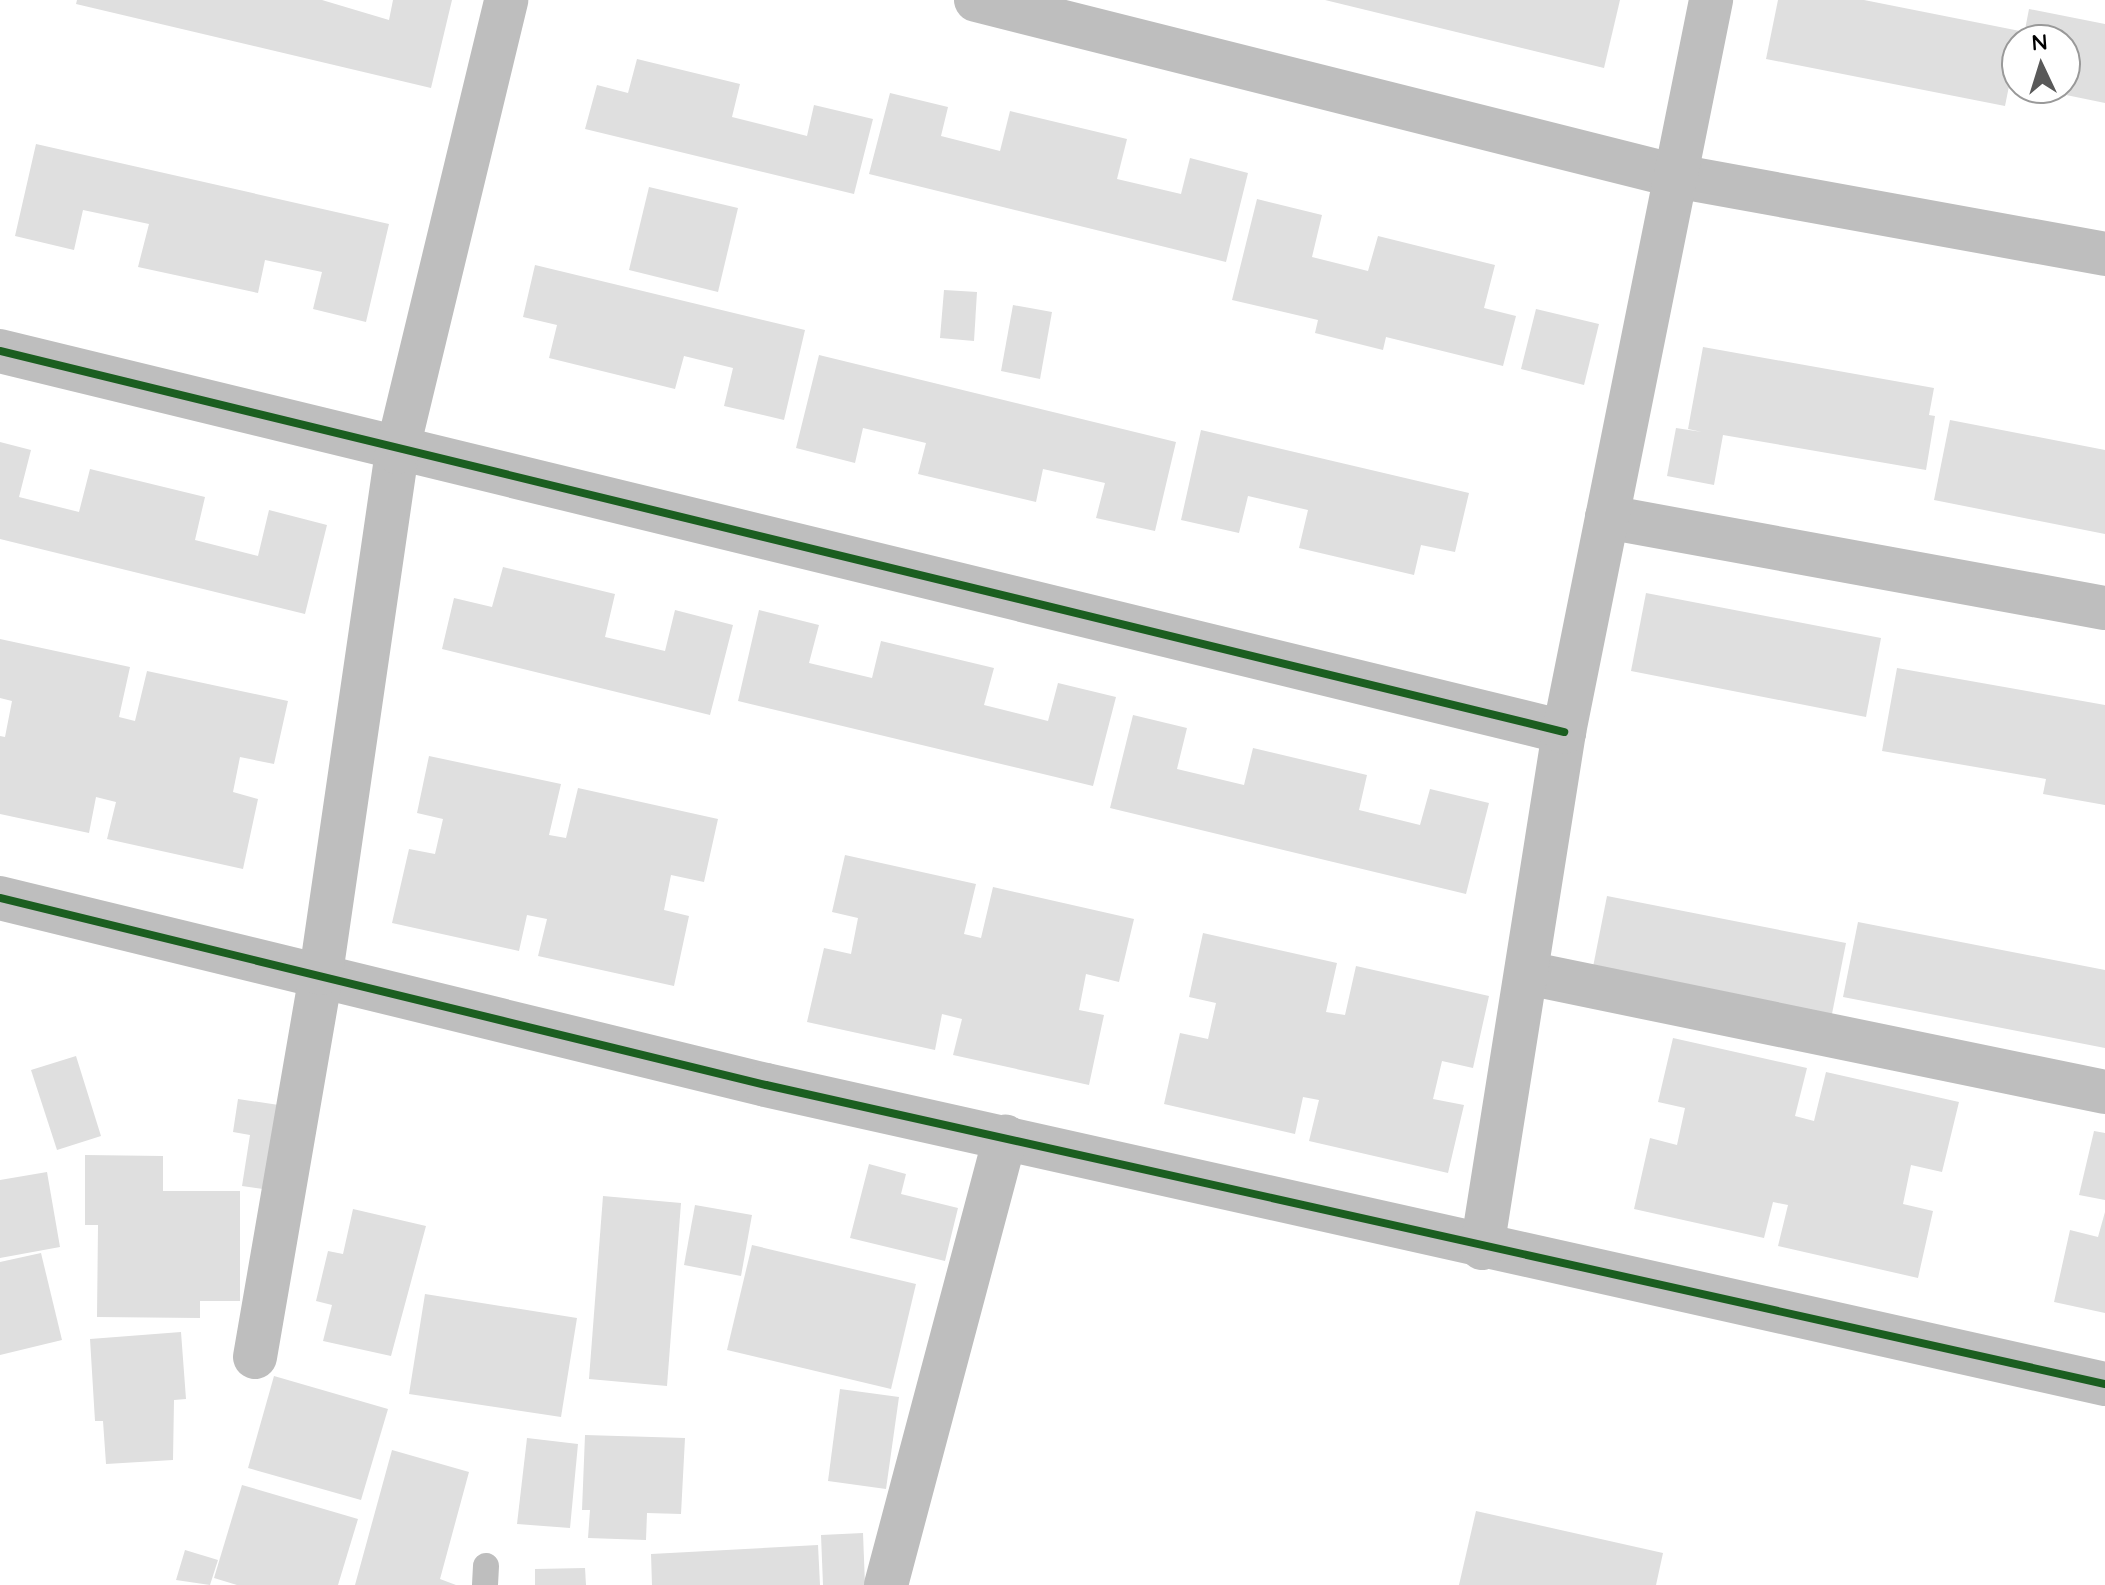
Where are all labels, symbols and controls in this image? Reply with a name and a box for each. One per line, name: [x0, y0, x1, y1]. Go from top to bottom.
north arrow: [2001, 24, 2081, 104]
text: N: [2030, 28, 2049, 57]

